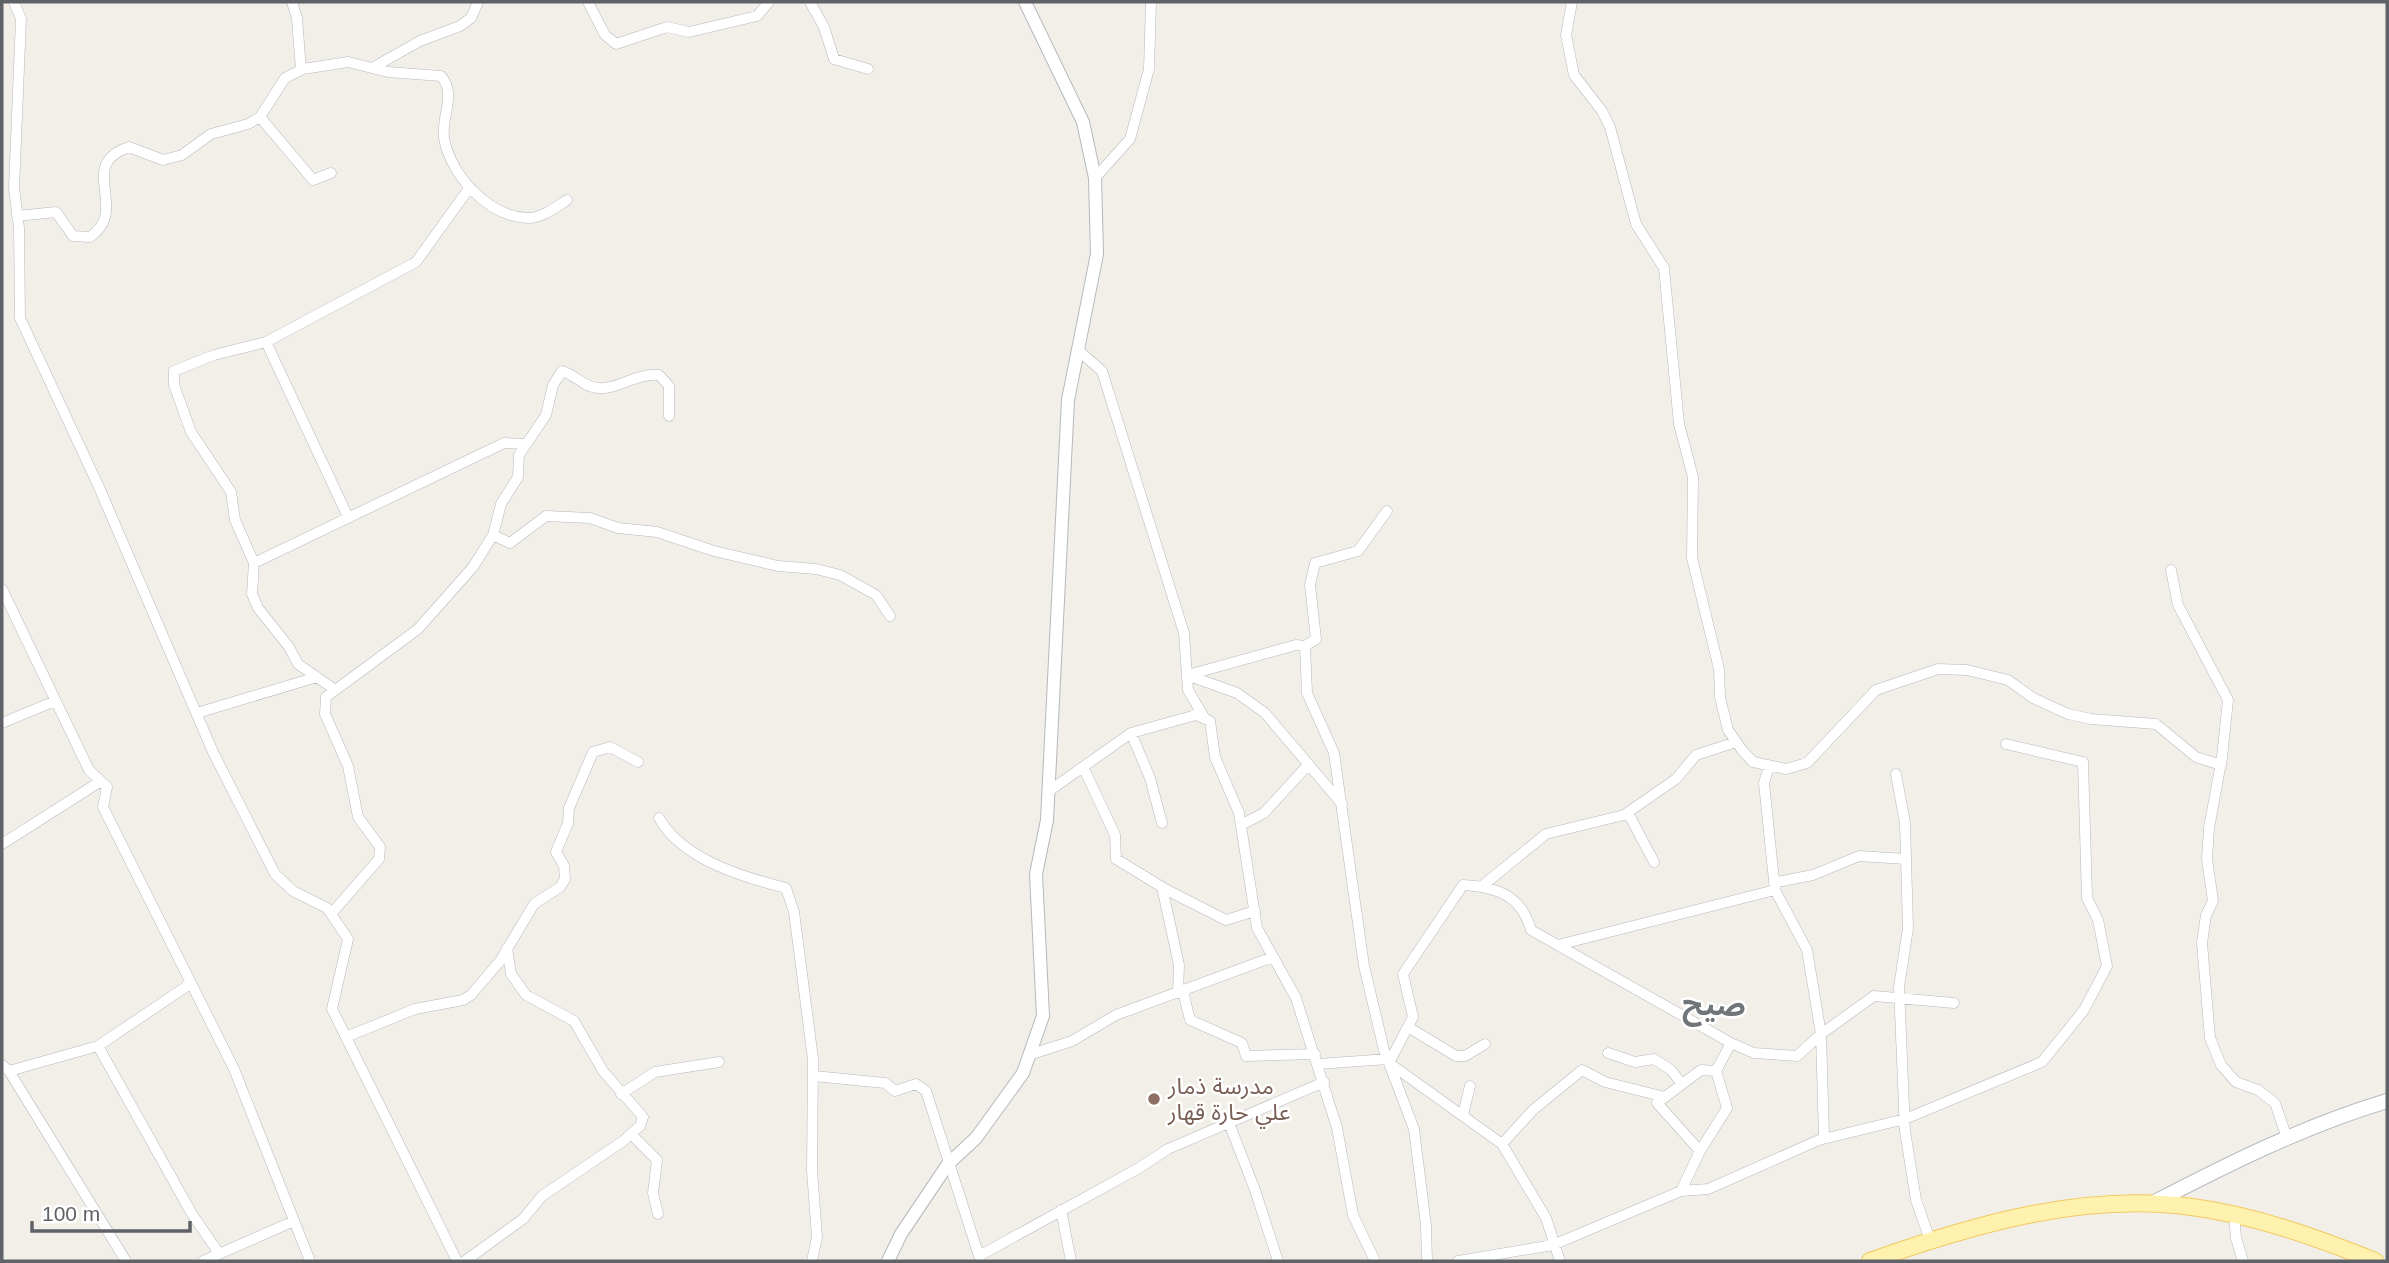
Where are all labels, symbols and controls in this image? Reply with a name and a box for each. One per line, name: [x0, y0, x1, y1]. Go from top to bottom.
district label: صيح: [1682, 988, 1746, 1027]
place label: مدرسة ذمار علي حارة قهار: [1167, 1073, 1290, 1129]
marker: مدرسة ذمار علي حارة قهار: [1146, 1091, 1162, 1107]
scale bar: [32, 1190, 189, 1234]
text: 100 m: [42, 1202, 100, 1225]

